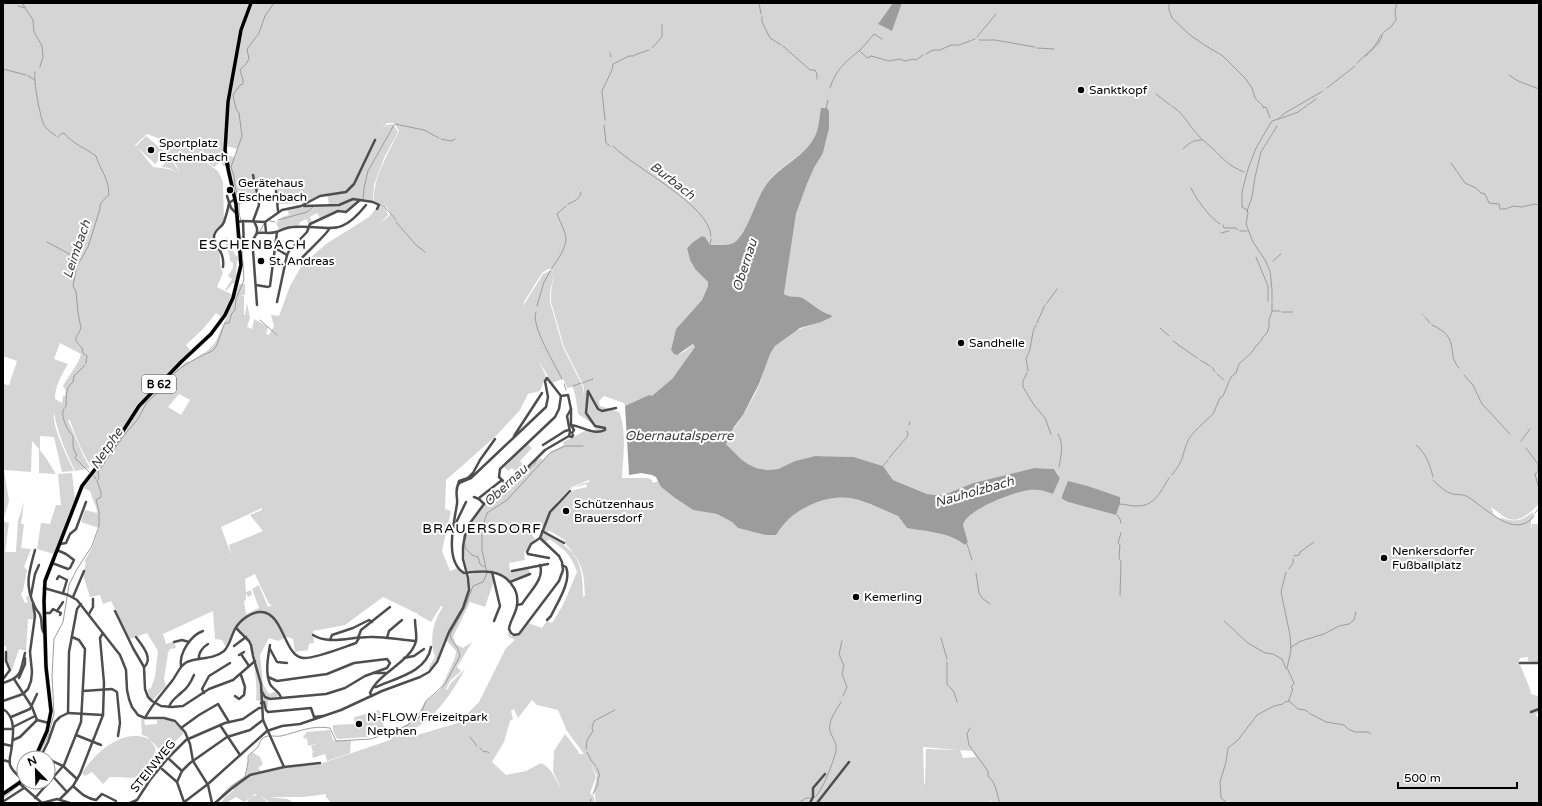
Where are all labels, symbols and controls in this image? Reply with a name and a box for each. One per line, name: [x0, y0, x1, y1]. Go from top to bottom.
place label: Sanktkopf: [1089, 83, 1148, 97]
marker: Sanktkopf: [1076, 85, 1086, 95]
place label: Sportplatz Eschenbach: [159, 136, 228, 164]
marker: Sportplatz Eschenbach: [146, 145, 156, 155]
water label: Burbach: [647, 158, 699, 204]
place label: Gerätehaus Eschenbach: [238, 176, 307, 204]
marker: Gerätehaus Eschenbach: [225, 185, 235, 195]
water label: Leimbach: [60, 217, 95, 280]
district label: ESCHENBACH: [199, 236, 307, 253]
water label: Obernau: [729, 236, 761, 293]
place label: St. Andreas: [269, 254, 335, 268]
marker: St. Andreas: [256, 256, 266, 266]
place label: Sandhelle: [969, 336, 1025, 350]
marker: Sandhelle: [956, 338, 966, 348]
road number: B 62: [142, 375, 176, 393]
water label: Netphe: [87, 424, 127, 472]
water label: Obernautalsperre: [625, 428, 734, 444]
water label: Obernau: [480, 461, 532, 510]
water label: Nauholzbach: [933, 473, 1017, 511]
place label: Schützenhaus Brauersdorf: [574, 497, 654, 525]
marker: Schützenhaus Brauersdorf: [561, 506, 571, 516]
district label: BRAUERSDORF: [422, 520, 542, 537]
place label: Nenkersdorfer Fußballplatz: [1392, 544, 1475, 572]
marker: Nenkersdorfer Fußballplatz: [1379, 553, 1389, 563]
place label: Kemerling: [864, 590, 922, 604]
marker: Kemerling: [851, 592, 861, 602]
place label: N-FLOW Freizeitpark Netphen: [367, 710, 488, 738]
marker: N-FLOW Freizeitpark Netphen: [354, 719, 364, 729]
street label: STEINWEG: [127, 737, 179, 795]
north arrow: [16, 750, 56, 790]
text: N: [26, 754, 39, 769]
scale bar: [1398, 764, 1517, 790]
text: 500 m: [1404, 771, 1441, 785]

